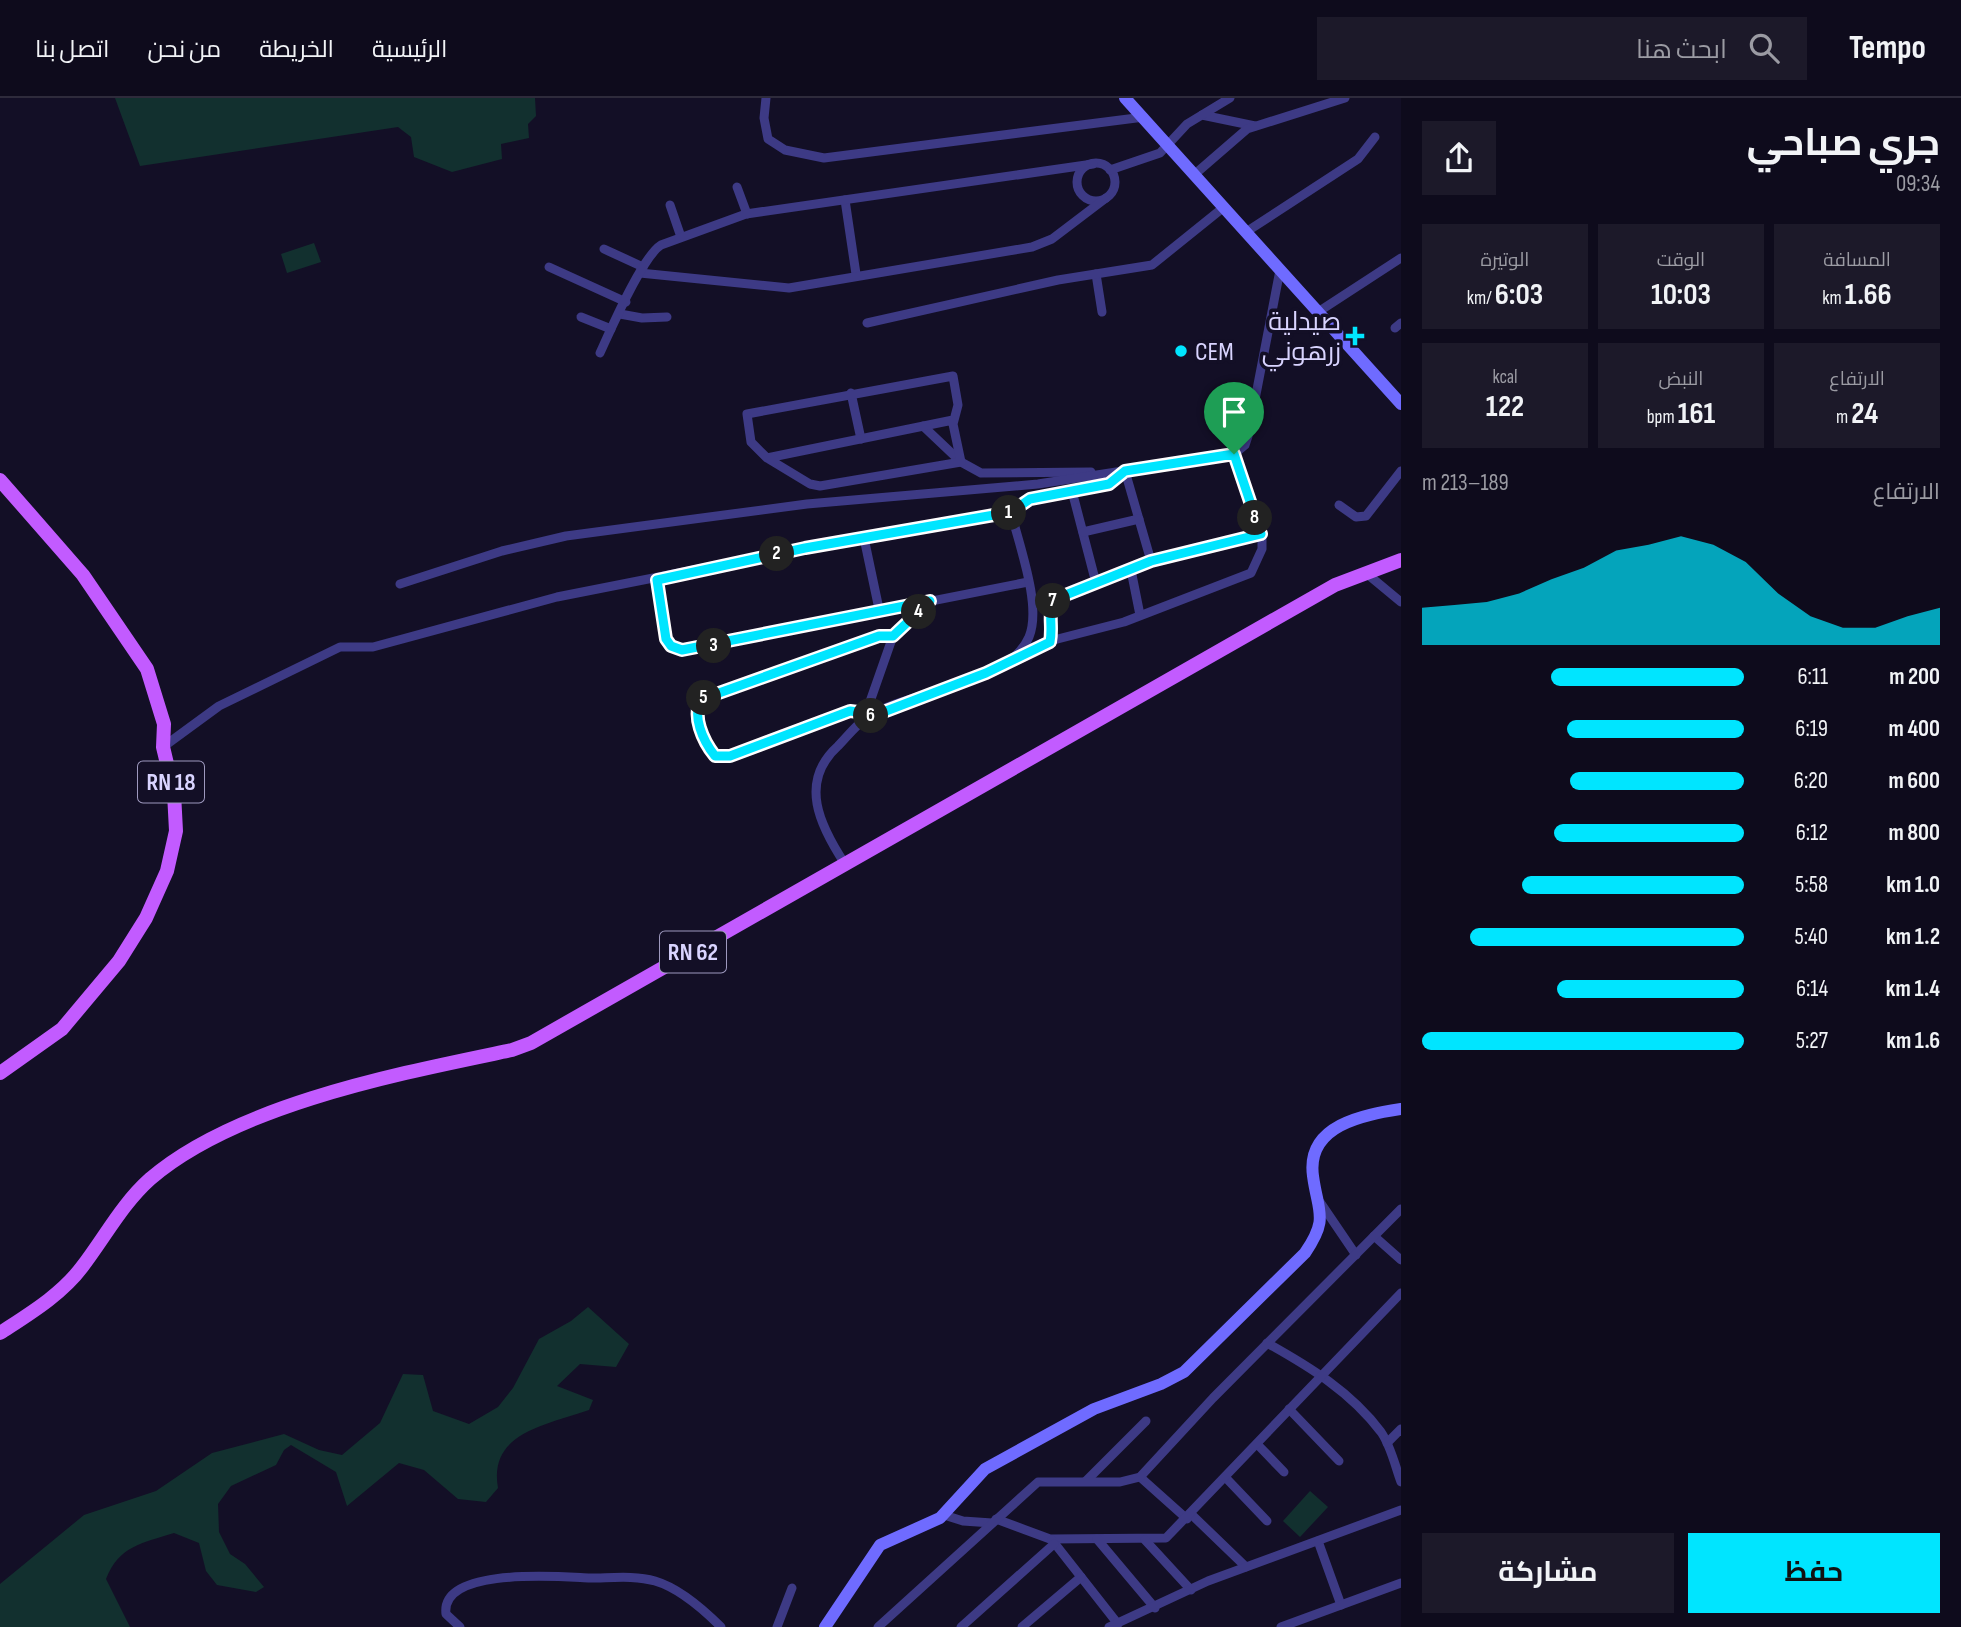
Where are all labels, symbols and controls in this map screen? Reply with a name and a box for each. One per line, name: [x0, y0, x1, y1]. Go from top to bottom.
search box: [1317, 17, 1807, 80]
text: Tempo: [1849, 28, 1926, 68]
icon: search: [1745, 29, 1783, 67]
text: اتصل بنا: [35, 35, 109, 64]
text: من نحن: [147, 35, 221, 64]
text: الخريطة: [259, 35, 334, 64]
text: الرئيسية: [372, 35, 447, 64]
text: ابحث هنا: [1636, 35, 1727, 66]
button: share: [1422, 121, 1496, 195]
text: جري صباحي: [1747, 121, 1940, 166]
text: 09:34: [1896, 170, 1940, 198]
text: الوتيرة: [1481, 249, 1529, 272]
text: الوقت: [1657, 249, 1705, 272]
text: المسافة: [1823, 249, 1891, 272]
text: 6:03: [1495, 277, 1543, 313]
text: 10:03: [1651, 277, 1711, 313]
text: 1.66: [1845, 277, 1892, 313]
text: /km: [1467, 287, 1495, 310]
text: km: [1822, 287, 1845, 310]
place label: صيدلية زرهوني: [1262, 307, 1341, 372]
marker: صيدلية زرهوني: [1347, 328, 1363, 344]
place label: CEM: [1195, 337, 1234, 368]
marker: CEM: [1173, 343, 1189, 359]
text: kcal: [1492, 366, 1518, 389]
text: النبض: [1659, 368, 1703, 391]
text: الارتفاع: [1829, 368, 1885, 391]
pin: [1204, 382, 1264, 454]
text: 122: [1486, 389, 1524, 425]
icon: arrive: [1215, 393, 1253, 431]
text: 161: [1678, 396, 1715, 432]
text: 24: [1851, 396, 1878, 432]
text: bpm: [1647, 406, 1678, 429]
text: m: [1836, 406, 1851, 429]
text: 189–213 m: [1422, 469, 1509, 497]
text: الارتفاع: [1873, 478, 1940, 506]
pin: 1: [992, 496, 1026, 530]
pin: 8: [1238, 500, 1272, 536]
text: 1: [1005, 501, 1012, 524]
text: 8: [1250, 506, 1259, 529]
pin: 2: [760, 536, 794, 572]
text: 2: [772, 542, 781, 565]
pin: 7: [1036, 584, 1070, 618]
text: 7: [1048, 589, 1057, 612]
pin: 4: [902, 594, 936, 630]
text: 4: [914, 600, 923, 623]
pin: 3: [696, 628, 732, 664]
text: 3: [709, 634, 718, 657]
text: 6:11: [1797, 663, 1828, 691]
text: 200 m: [1889, 663, 1940, 691]
pin: 5: [686, 680, 722, 716]
text: 5: [699, 686, 708, 709]
pin: 6: [854, 698, 888, 734]
text: 6: [866, 704, 875, 727]
text: 6:19: [1795, 715, 1828, 743]
text: 400 m: [1889, 715, 1940, 743]
road number: RN 18: [138, 762, 204, 802]
text: 6:20: [1794, 767, 1828, 795]
text: 600 m: [1888, 767, 1940, 795]
text: 6:12: [1796, 819, 1828, 847]
text: 800 m: [1888, 819, 1940, 847]
text: 5:58: [1795, 871, 1828, 899]
text: 1.0 km: [1886, 871, 1940, 899]
text: 5:40: [1795, 923, 1828, 951]
text: 1.2 km: [1886, 923, 1940, 951]
road number: RN 62: [660, 932, 726, 972]
text: 6:14: [1796, 975, 1828, 1003]
text: 1.4 km: [1886, 975, 1940, 1003]
text: 5:27: [1796, 1027, 1828, 1055]
text: 1.6 km: [1886, 1027, 1940, 1055]
button: مشاركة: [1422, 1533, 1674, 1613]
button: حفظ: [1688, 1533, 1940, 1613]

